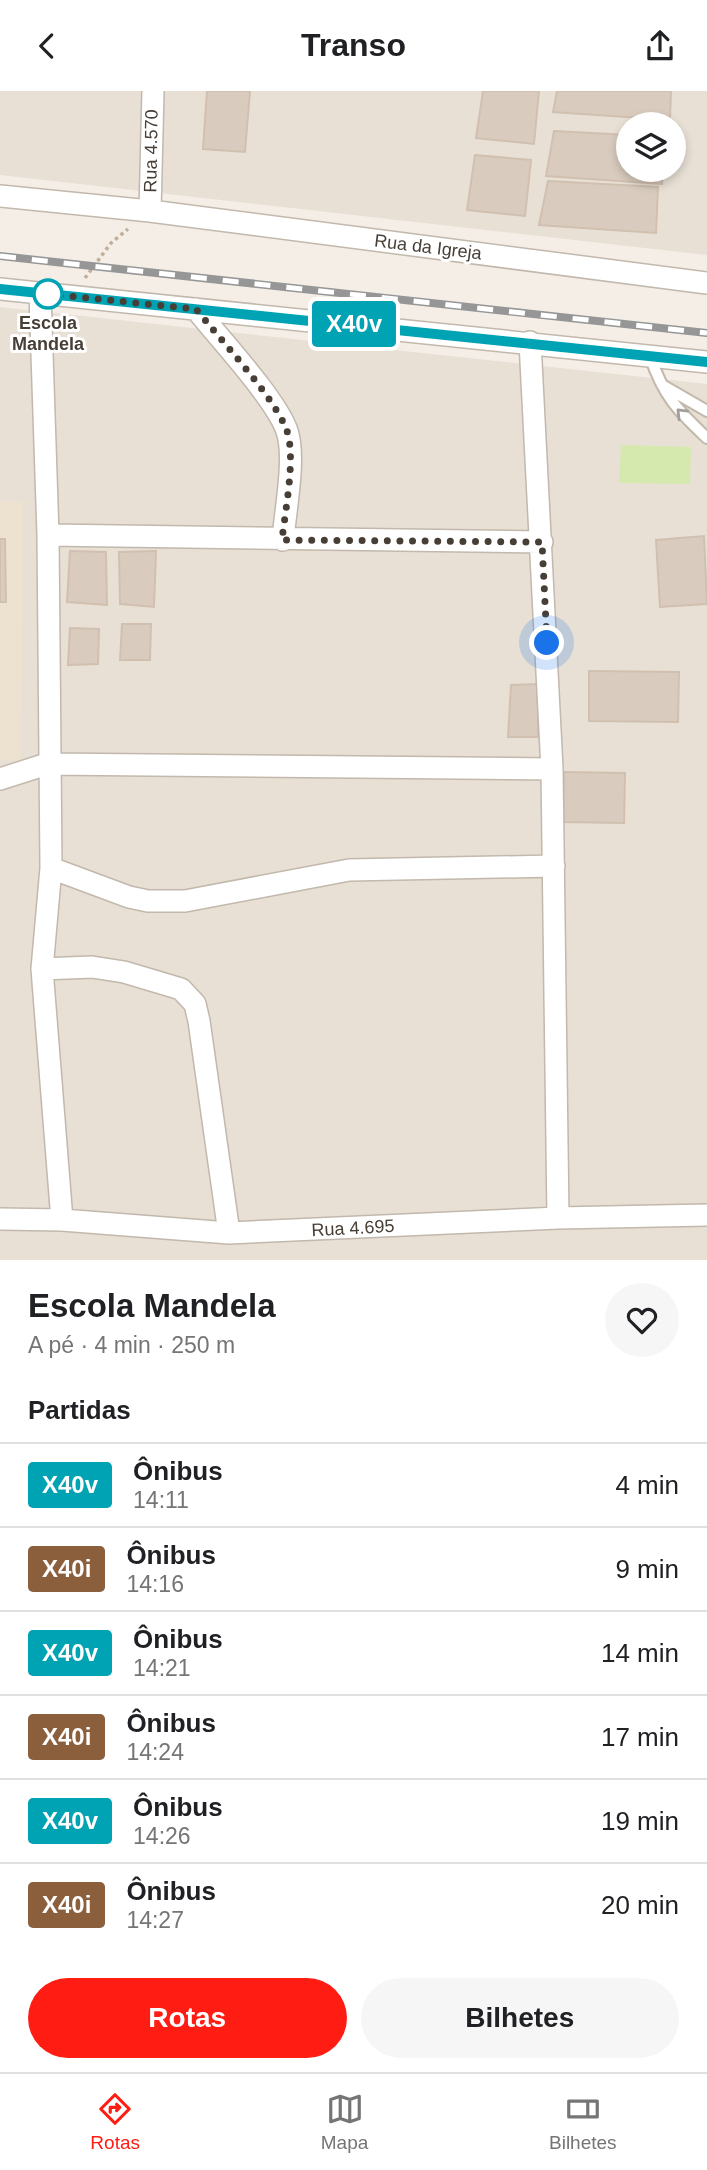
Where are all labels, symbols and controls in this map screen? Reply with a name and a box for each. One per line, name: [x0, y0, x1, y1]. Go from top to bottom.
icon: back: [28, 27, 66, 65]
text: Transo: [301, 27, 406, 63]
icon: share: [641, 27, 679, 65]
street label: Rua 4.570: [140, 109, 162, 193]
map controls: [616, 112, 686, 182]
button: layers: [616, 112, 686, 182]
street label: Rua da Igreja: [373, 230, 484, 264]
marker: Escola Mandela: [33, 279, 63, 309]
line badge: X40v: [305, 301, 403, 347]
text: X40v: [326, 310, 382, 337]
place label: Escola Mandela: [12, 313, 85, 354]
one-way arrow: [676, 408, 689, 421]
your location: [529, 625, 564, 660]
street label: Rua 4.695: [311, 1216, 395, 1240]
button: heart: [605, 1283, 679, 1357]
text: Escola Mandela: [28, 1287, 276, 1324]
text: A pé · 4 min · 250 m: [28, 1332, 235, 1358]
text: Partidas: [28, 1395, 131, 1425]
text: Ônibus: [133, 1456, 223, 1486]
text: 4 min: [615, 1470, 679, 1500]
text: X40v: [42, 1471, 98, 1498]
text: 14:11: [133, 1487, 189, 1513]
text: Ônibus: [126, 1540, 216, 1570]
text: 9 min: [615, 1554, 679, 1584]
text: X40i: [42, 1555, 91, 1582]
text: 14:16: [126, 1571, 184, 1597]
text: Ônibus: [133, 1624, 223, 1654]
text: 14 min: [601, 1638, 679, 1668]
text: X40v: [42, 1639, 98, 1666]
text: 14:21: [133, 1655, 191, 1681]
text: Ônibus: [126, 1708, 216, 1738]
text: 17 min: [601, 1722, 679, 1752]
text: X40i: [42, 1723, 91, 1750]
text: 14:24: [126, 1739, 184, 1765]
text: Ônibus: [133, 1792, 223, 1822]
text: 19 min: [601, 1806, 679, 1836]
text: X40v: [42, 1807, 98, 1834]
text: 14:26: [133, 1823, 191, 1849]
text: Ônibus: [126, 1876, 216, 1906]
text: 20 min: [601, 1890, 679, 1920]
text: X40i: [42, 1891, 91, 1918]
text: 14:27: [126, 1907, 184, 1933]
button: Rotas: [28, 1978, 347, 2058]
button: Bilhetes: [361, 1978, 679, 2058]
tab: Rotas: [90, 2090, 140, 2154]
tab: Mapa: [321, 2090, 368, 2154]
tab: Bilhetes: [549, 2090, 617, 2154]

